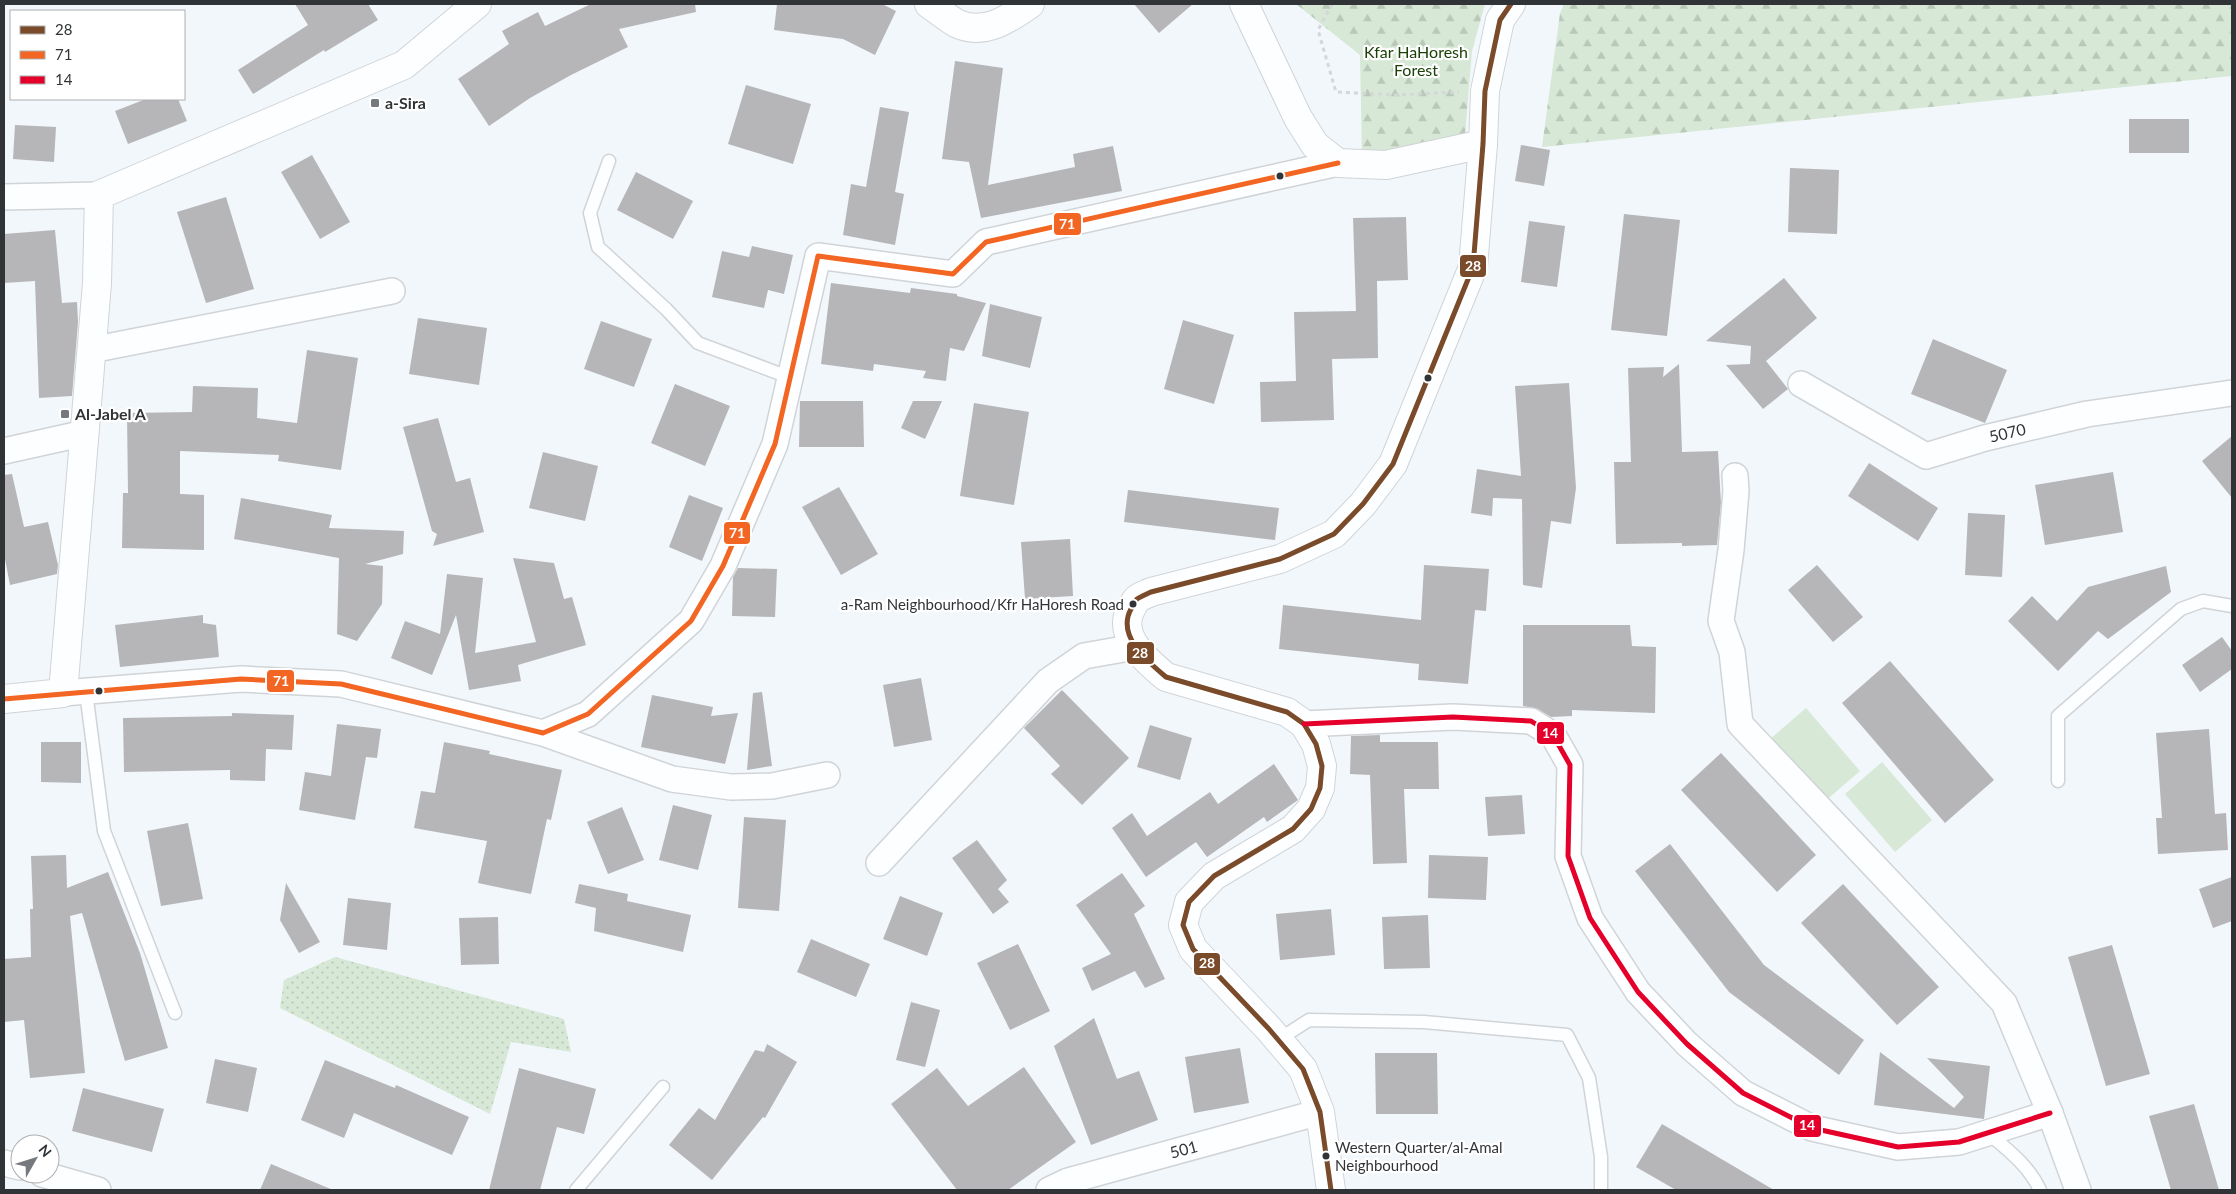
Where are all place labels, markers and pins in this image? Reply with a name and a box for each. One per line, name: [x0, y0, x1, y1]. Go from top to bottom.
place label: a-Sira: [385, 93, 426, 112]
marker: a-Sira: [369, 97, 381, 109]
unlabelled marker: [1275, 171, 1285, 181]
unlabelled marker: [1423, 373, 1433, 383]
place label: Al-Jabel A: [74, 404, 147, 423]
marker: Al-Jabel A: [59, 408, 71, 420]
place label: a-Ram Neighbourhood/Kfr HaHoresh Road: [841, 595, 1124, 613]
marker: a-Ram Neighbourhood/Kfr HaHoresh Road: [1128, 599, 1138, 609]
unlabelled marker: [94, 686, 104, 696]
place label: Western Quarter/al-Amal Neighbourhood: [1335, 1138, 1503, 1174]
marker: Western Quarter/al-Amal Neighbourhood: [1321, 1151, 1331, 1161]

